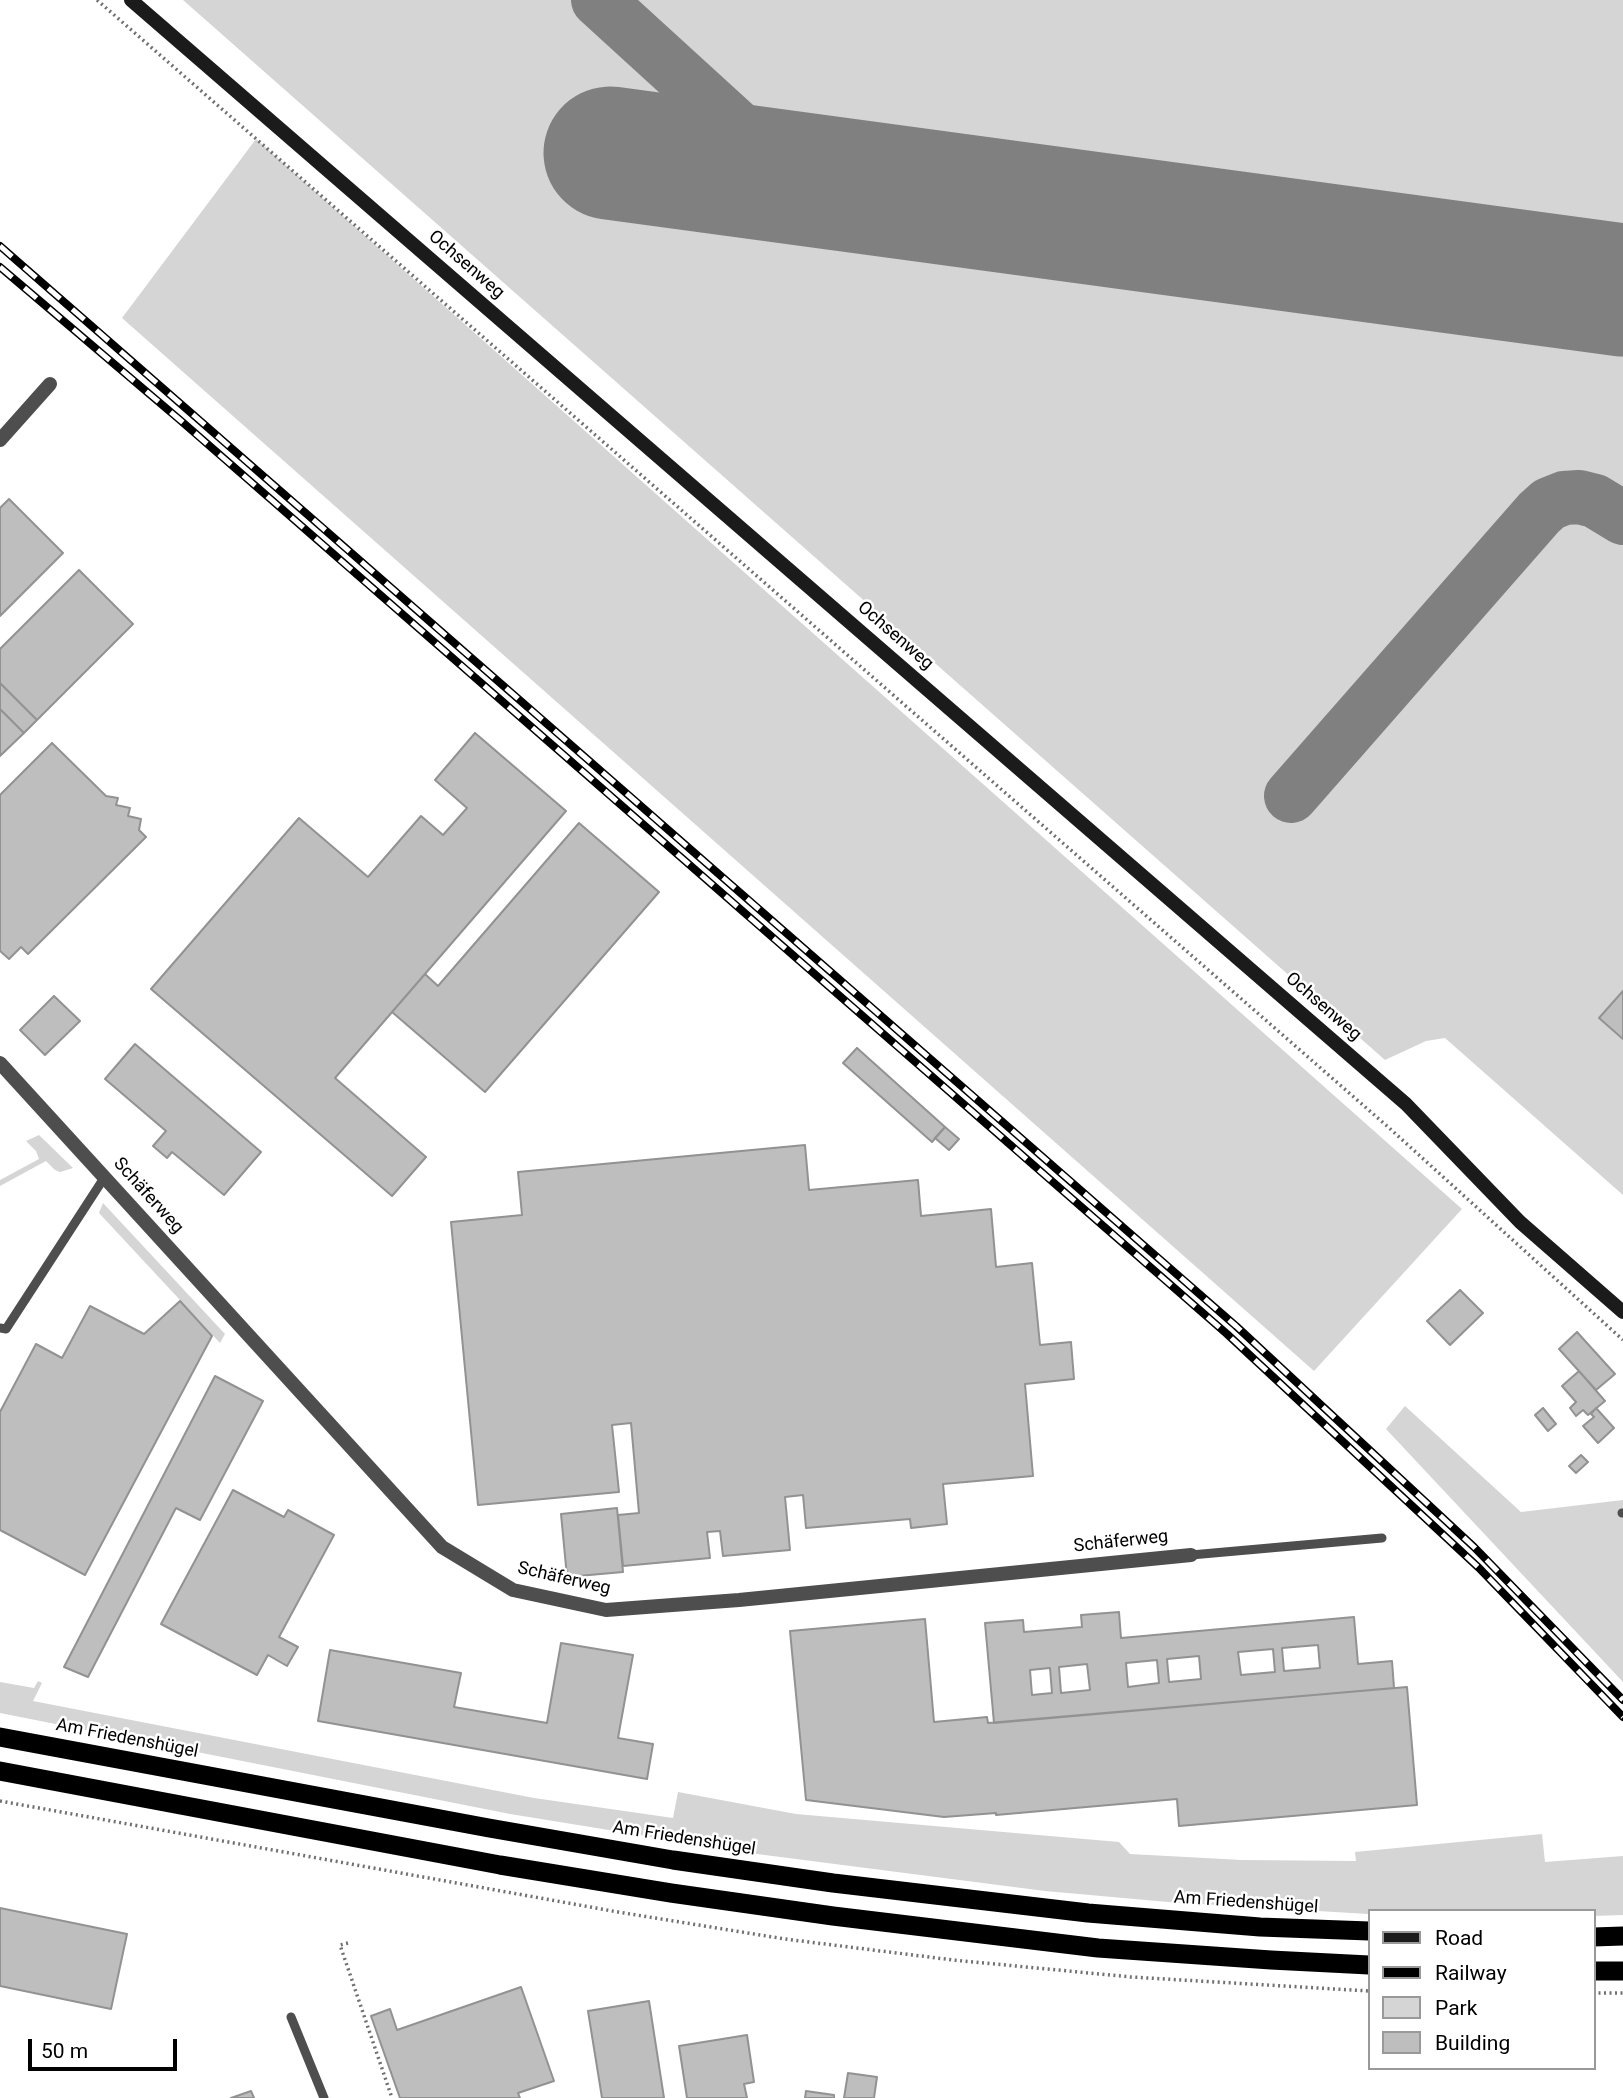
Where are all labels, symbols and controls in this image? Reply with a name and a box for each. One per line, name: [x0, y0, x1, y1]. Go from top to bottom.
street label: Ochsenweg: [424, 226, 508, 304]
street label: Ochsenweg: [853, 597, 937, 675]
street label: Ochsenweg: [1281, 968, 1365, 1046]
street label: Schäferweg: [108, 1154, 188, 1238]
street label: Schäferweg: [1073, 1526, 1169, 1558]
street label: Schäferweg: [515, 1558, 613, 1600]
street label: Am Friedenshügel: [54, 1715, 200, 1763]
street label: Am Friedenshügel: [611, 1817, 757, 1861]
street label: Am Friedenshügel: [1173, 1887, 1319, 1919]
legend: [1368, 1909, 1595, 2070]
text: Road: [1435, 1926, 1483, 1950]
text: Railway: [1435, 1961, 1507, 1985]
text: Park: [1435, 1996, 1477, 2020]
scale bar: [32, 2024, 180, 2068]
text: Building: [1435, 2031, 1510, 2055]
text: 50 m: [41, 2039, 88, 2063]

